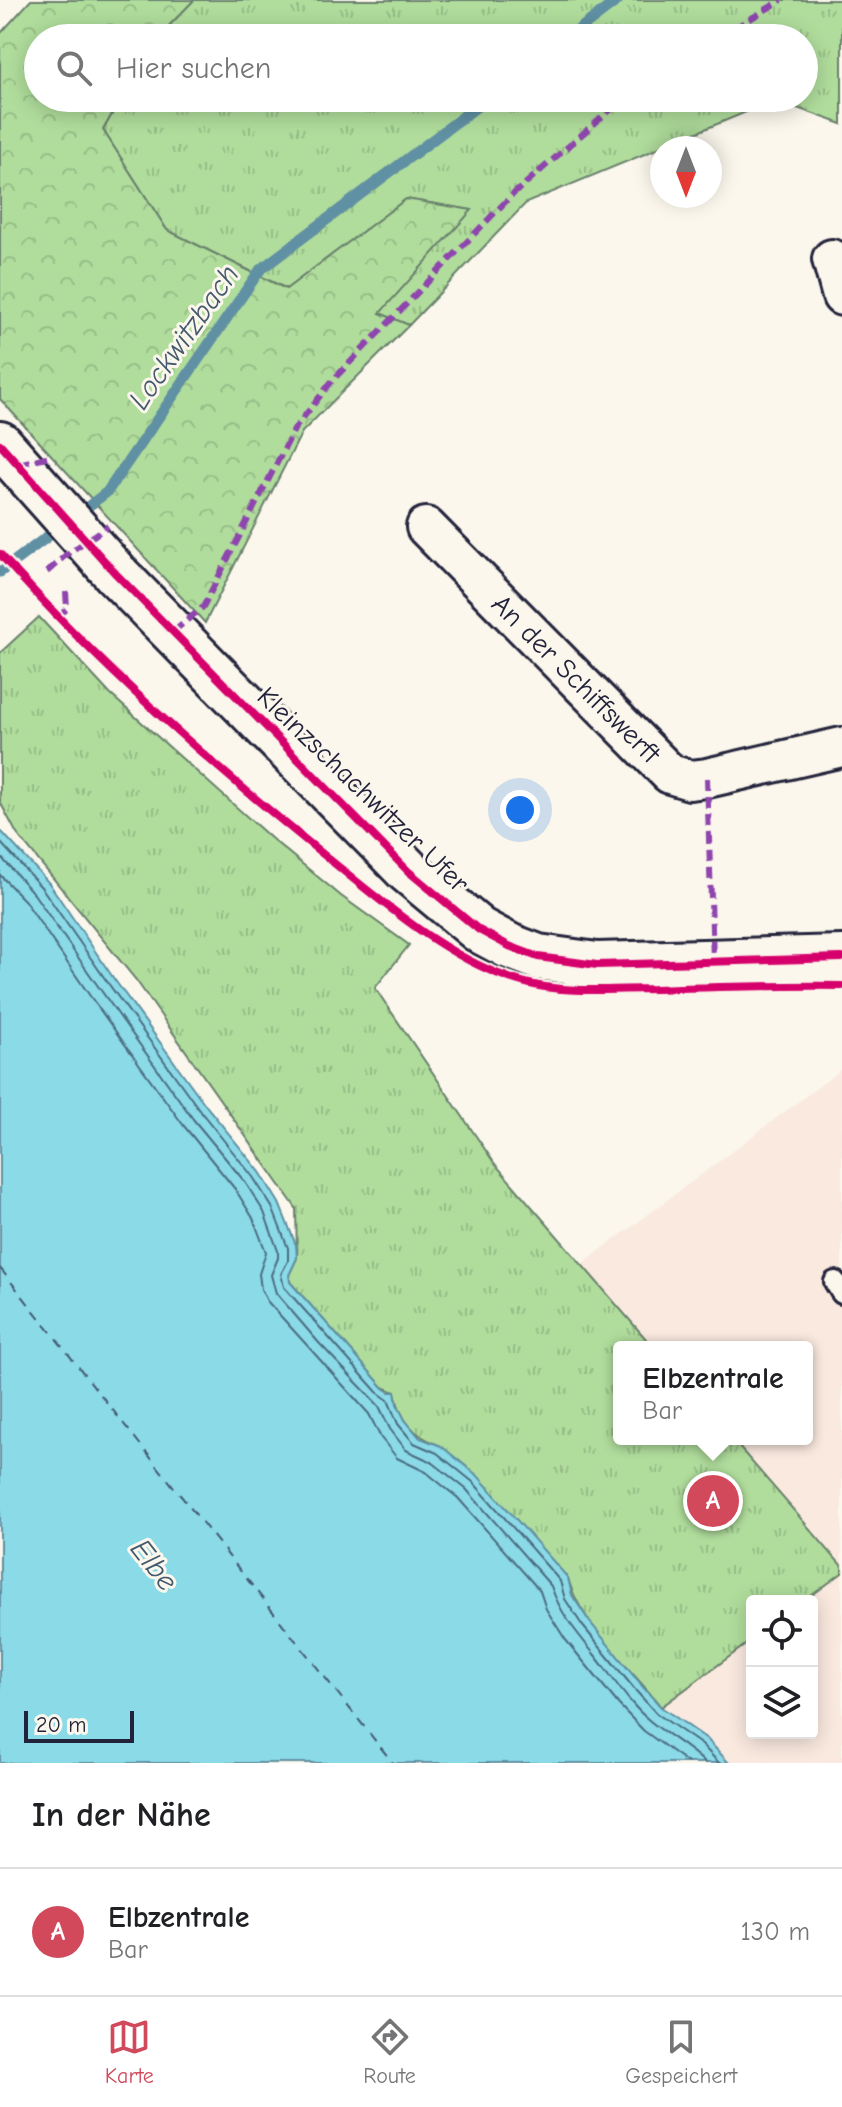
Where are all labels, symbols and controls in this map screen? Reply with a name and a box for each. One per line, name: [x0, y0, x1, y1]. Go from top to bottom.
search box: [24, 24, 818, 112]
icon: search: [52, 46, 96, 90]
text: Hier suchen: [116, 51, 271, 86]
north arrow: [650, 136, 722, 208]
water label: Lockwitzbach: [121, 258, 247, 416]
street label: An der Schiffswerft: [485, 588, 668, 771]
street label: Kleinzschachwitzer Ufer: [251, 681, 475, 899]
your location: [500, 790, 540, 830]
popup: [613, 1341, 813, 1445]
text: Elbzentrale: [642, 1361, 784, 1396]
text: Bar: [642, 1396, 682, 1426]
pin: A: [687, 1471, 739, 1531]
water label: Elbe: [123, 1532, 185, 1598]
map controls: [746, 1595, 818, 1739]
button: locate: [746, 1595, 818, 1667]
button: layers: [746, 1667, 818, 1739]
scale bar: [24, 1707, 134, 1743]
text: 20 m: [36, 1712, 86, 1738]
text: In der Nähe: [32, 1795, 211, 1835]
text: Elbzentrale: [108, 1900, 249, 1935]
text: A: [51, 1917, 65, 1947]
text: 130 m: [741, 1917, 810, 1947]
text: Bar: [108, 1935, 148, 1965]
tab: Karte: [105, 2015, 154, 2089]
tab: Route: [363, 2015, 416, 2089]
tab: Gespeichert: [625, 2015, 737, 2089]

